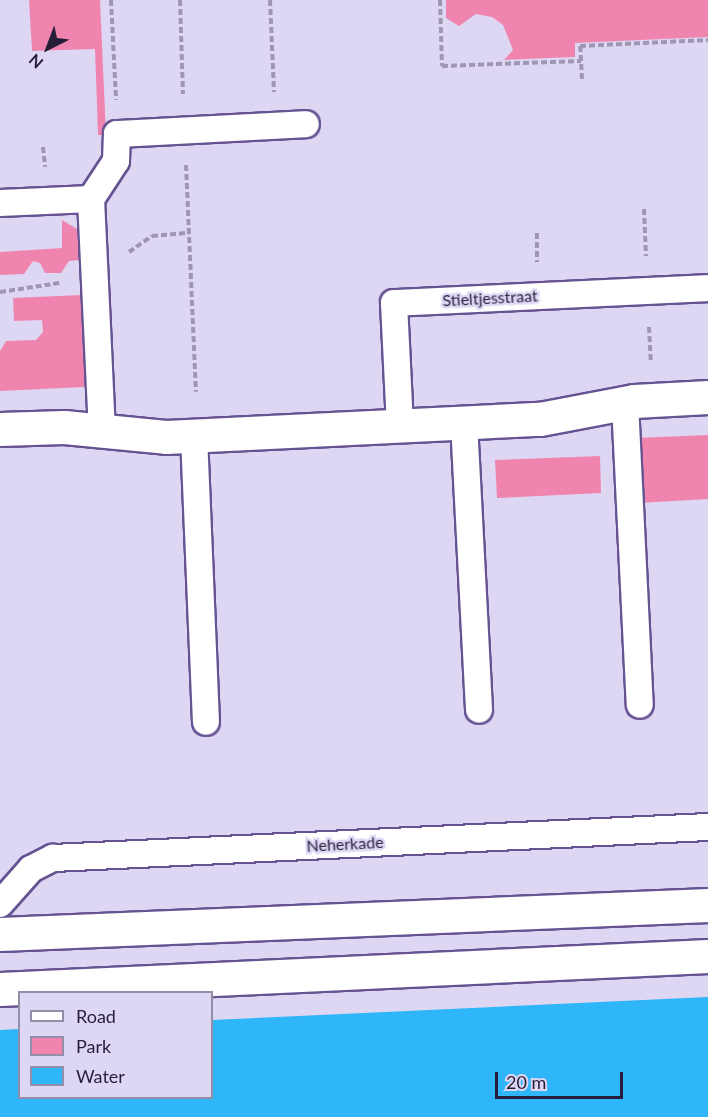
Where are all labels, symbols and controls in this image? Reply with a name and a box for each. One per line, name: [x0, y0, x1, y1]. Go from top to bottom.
north arrow: [18, 18, 78, 78]
text: N: [25, 51, 47, 73]
street label: Stieltjesstraat: [442, 286, 538, 310]
street label: Neherkade: [306, 832, 384, 856]
legend: [18, 991, 213, 1099]
text: Road: [76, 1005, 116, 1027]
text: Park: [76, 1035, 111, 1057]
scale bar: [498, 1060, 626, 1098]
text: Water: [76, 1065, 125, 1087]
text: 20 m: [506, 1071, 546, 1093]

